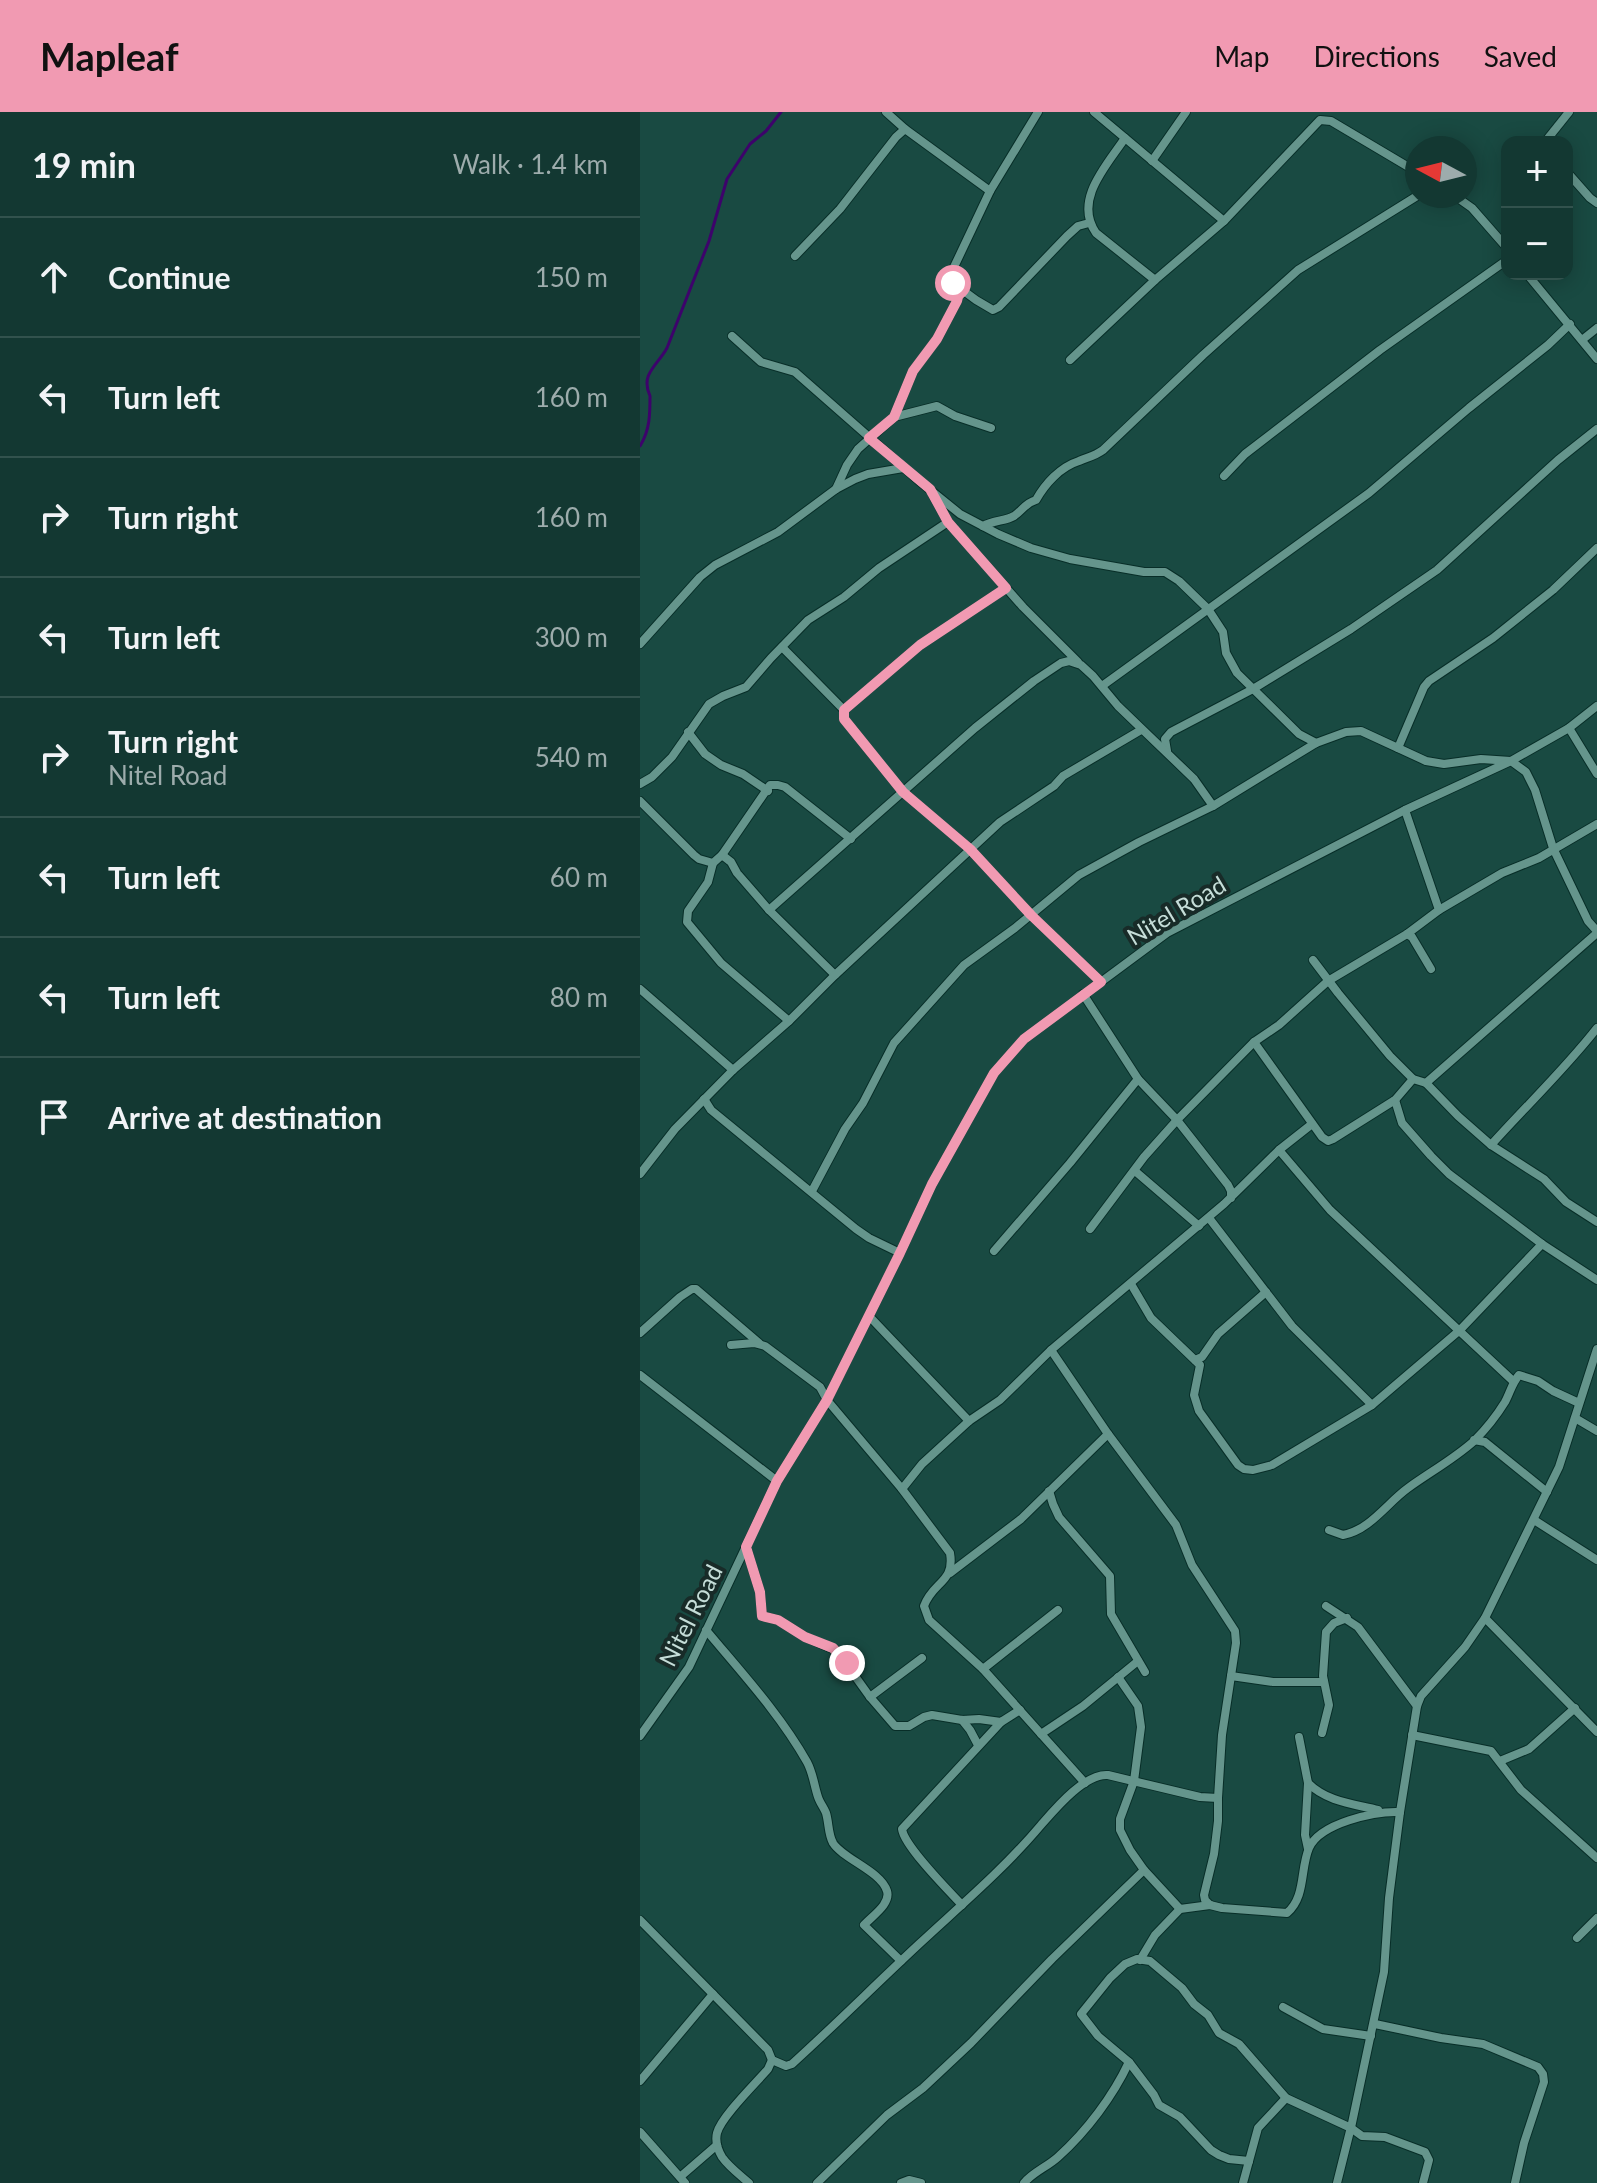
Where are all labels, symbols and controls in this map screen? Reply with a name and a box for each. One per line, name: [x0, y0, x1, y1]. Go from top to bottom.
text: Mapleaf: [40, 33, 179, 79]
text: Map: [1214, 39, 1269, 73]
text: Directions: [1313, 39, 1440, 73]
text: Saved: [1484, 39, 1557, 73]
north arrow: [1405, 136, 1477, 208]
map controls: [1501, 136, 1573, 280]
button: +: [1501, 136, 1573, 208]
text: 19 min: [32, 144, 136, 185]
text: Walk · 1.4 km: [453, 148, 608, 180]
button: −: [1501, 208, 1573, 280]
icon: ahead: [32, 255, 76, 299]
text: Continue: [108, 259, 231, 295]
text: 150 m: [535, 261, 608, 293]
route start: [935, 265, 971, 301]
icon: left: [32, 375, 76, 419]
text: Turn left: [108, 379, 220, 415]
text: 160 m: [535, 381, 608, 413]
icon: right: [32, 495, 76, 539]
text: Turn right: [108, 499, 238, 535]
text: 160 m: [535, 501, 608, 533]
icon: left: [32, 615, 76, 659]
text: Turn left: [108, 619, 220, 655]
text: 300 m: [535, 621, 608, 653]
text: Turn right: [108, 723, 238, 759]
icon: right: [32, 735, 76, 779]
text: 540 m: [535, 741, 608, 773]
text: Nitel Road: [108, 759, 227, 791]
icon: left: [32, 855, 76, 899]
text: Turn left: [108, 859, 220, 895]
text: 60 m: [550, 861, 608, 893]
street label: Nitel Road: [1121, 869, 1231, 951]
icon: left: [32, 975, 76, 1019]
text: Turn left: [108, 979, 220, 1015]
text: 80 m: [550, 981, 608, 1013]
icon: arrive: [32, 1095, 76, 1139]
text: Arrive at destination: [108, 1099, 382, 1135]
street label: Nitel Road: [652, 1559, 728, 1671]
route end: [829, 1645, 865, 1681]

